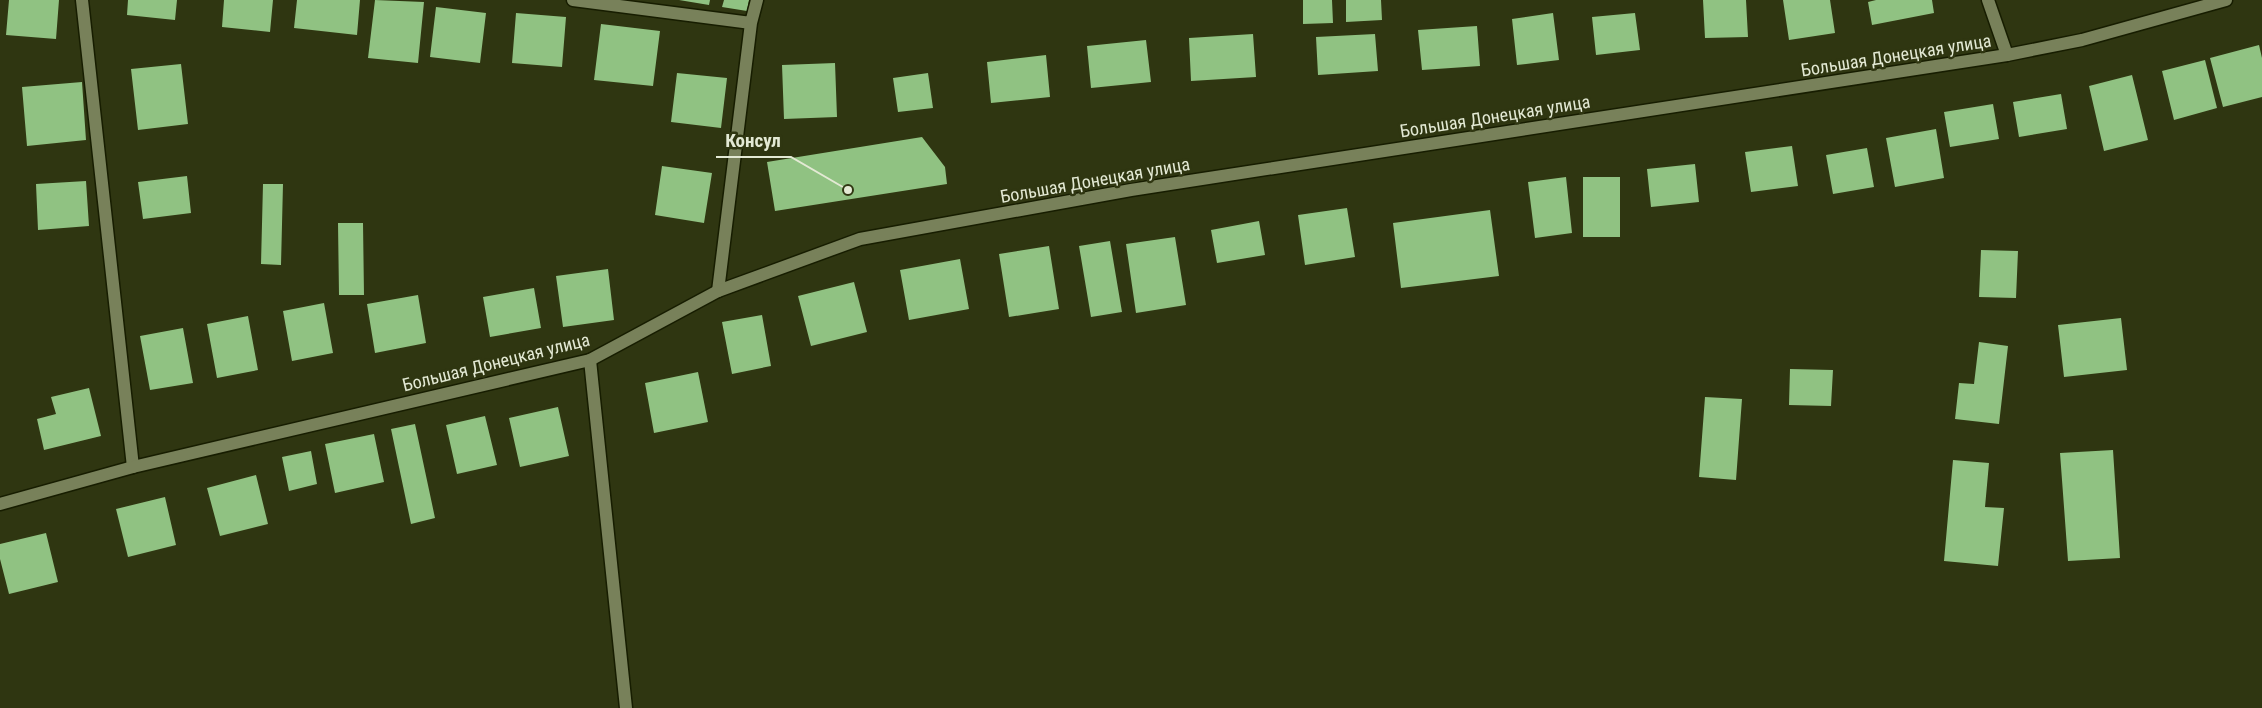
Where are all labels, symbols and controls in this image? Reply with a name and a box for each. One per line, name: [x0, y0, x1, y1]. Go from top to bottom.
street label: Большая Донецкая улица: [1799, 30, 1993, 80]
street label: Большая Донецкая улица: [1398, 91, 1592, 141]
callout: Консул: [716, 123, 791, 157]
text: Консул: [725, 129, 781, 152]
street label: Большая Донецкая улица: [998, 153, 1192, 207]
street label: Большая Донецкая улица: [400, 329, 592, 395]

